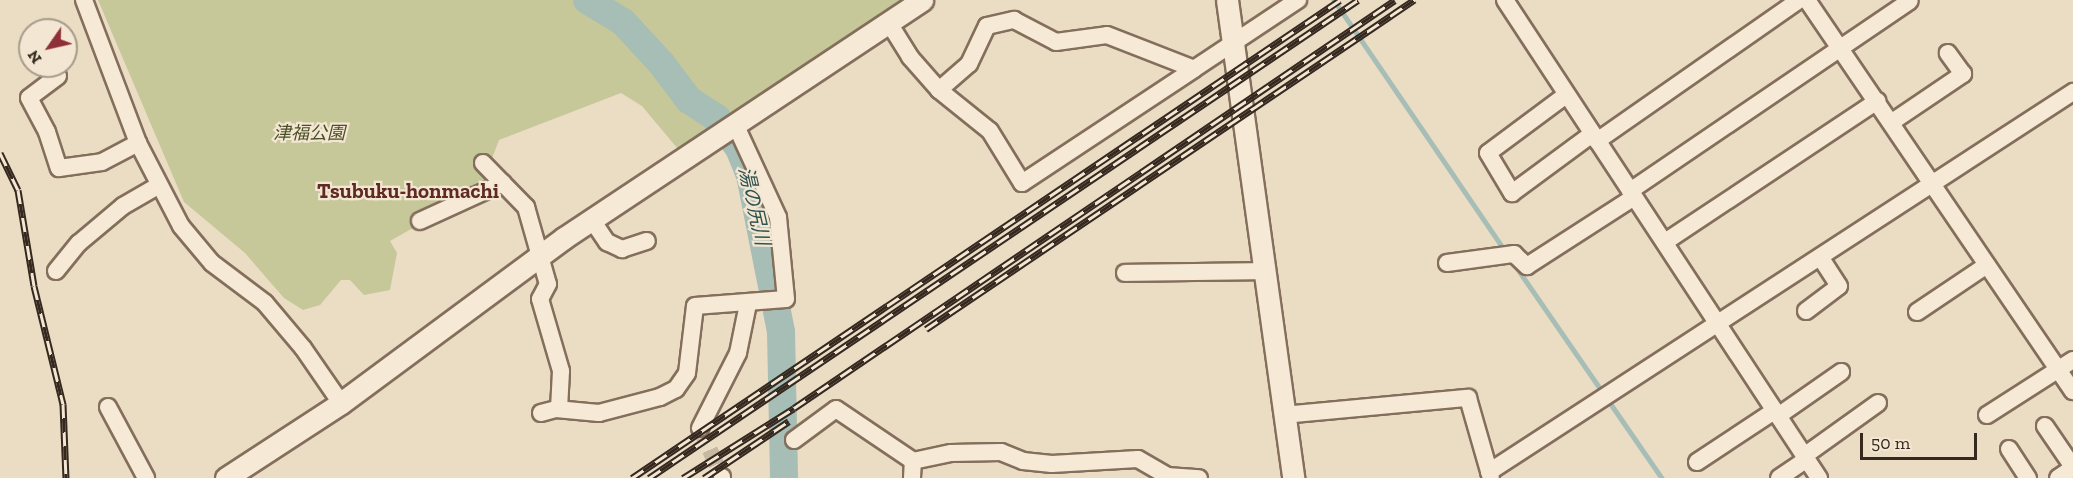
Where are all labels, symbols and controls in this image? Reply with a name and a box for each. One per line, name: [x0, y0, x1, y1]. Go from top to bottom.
north arrow: [18, 18, 78, 78]
text: N: [23, 47, 46, 68]
park label: 津福公園: [273, 122, 345, 144]
water label: 湯の尻川: [733, 164, 775, 248]
district label: Tsubuku-honmachi: [317, 178, 499, 204]
scale bar: [1863, 421, 1980, 459]
text: 50 m: [1871, 432, 1910, 454]

